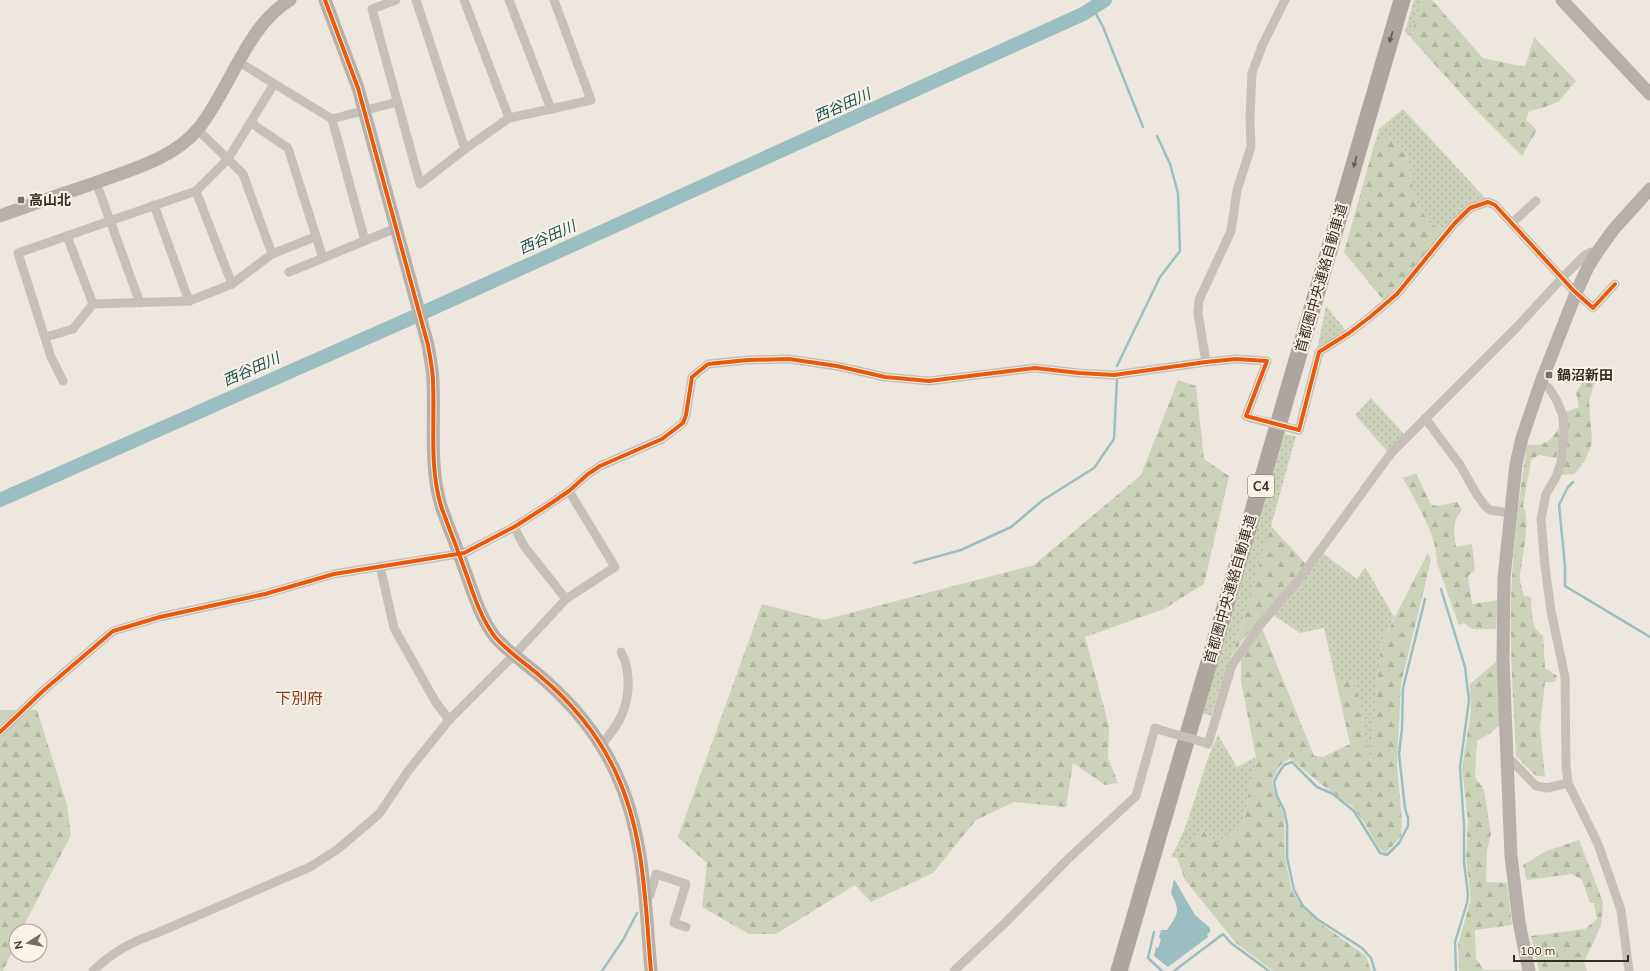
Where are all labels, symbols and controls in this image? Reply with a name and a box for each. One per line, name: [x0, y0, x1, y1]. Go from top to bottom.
one-way arrow: [1388, 32, 1394, 44]
water label: 西谷田川: [811, 83, 875, 126]
one-way arrow: [1352, 157, 1358, 169]
place label: 高山北: [29, 191, 71, 209]
marker: 高山北: [16, 195, 26, 205]
street label: 首都圏中央連絡自動車道: [1291, 202, 1351, 354]
water label: 西谷田川: [516, 215, 580, 258]
water label: 西谷田川: [220, 347, 284, 390]
place label: 鍋沼新田: [1557, 366, 1613, 384]
marker: 鍋沼新田: [1544, 370, 1554, 380]
road number: C4: [1248, 475, 1274, 497]
street label: 首都圏中央連絡自動車道: [1200, 513, 1260, 665]
district label: 下別府: [275, 688, 323, 708]
north arrow: [8, 923, 48, 963]
scale bar: [1514, 937, 1628, 963]
text: N: [11, 939, 26, 950]
text: 100 m: [1520, 943, 1555, 958]

